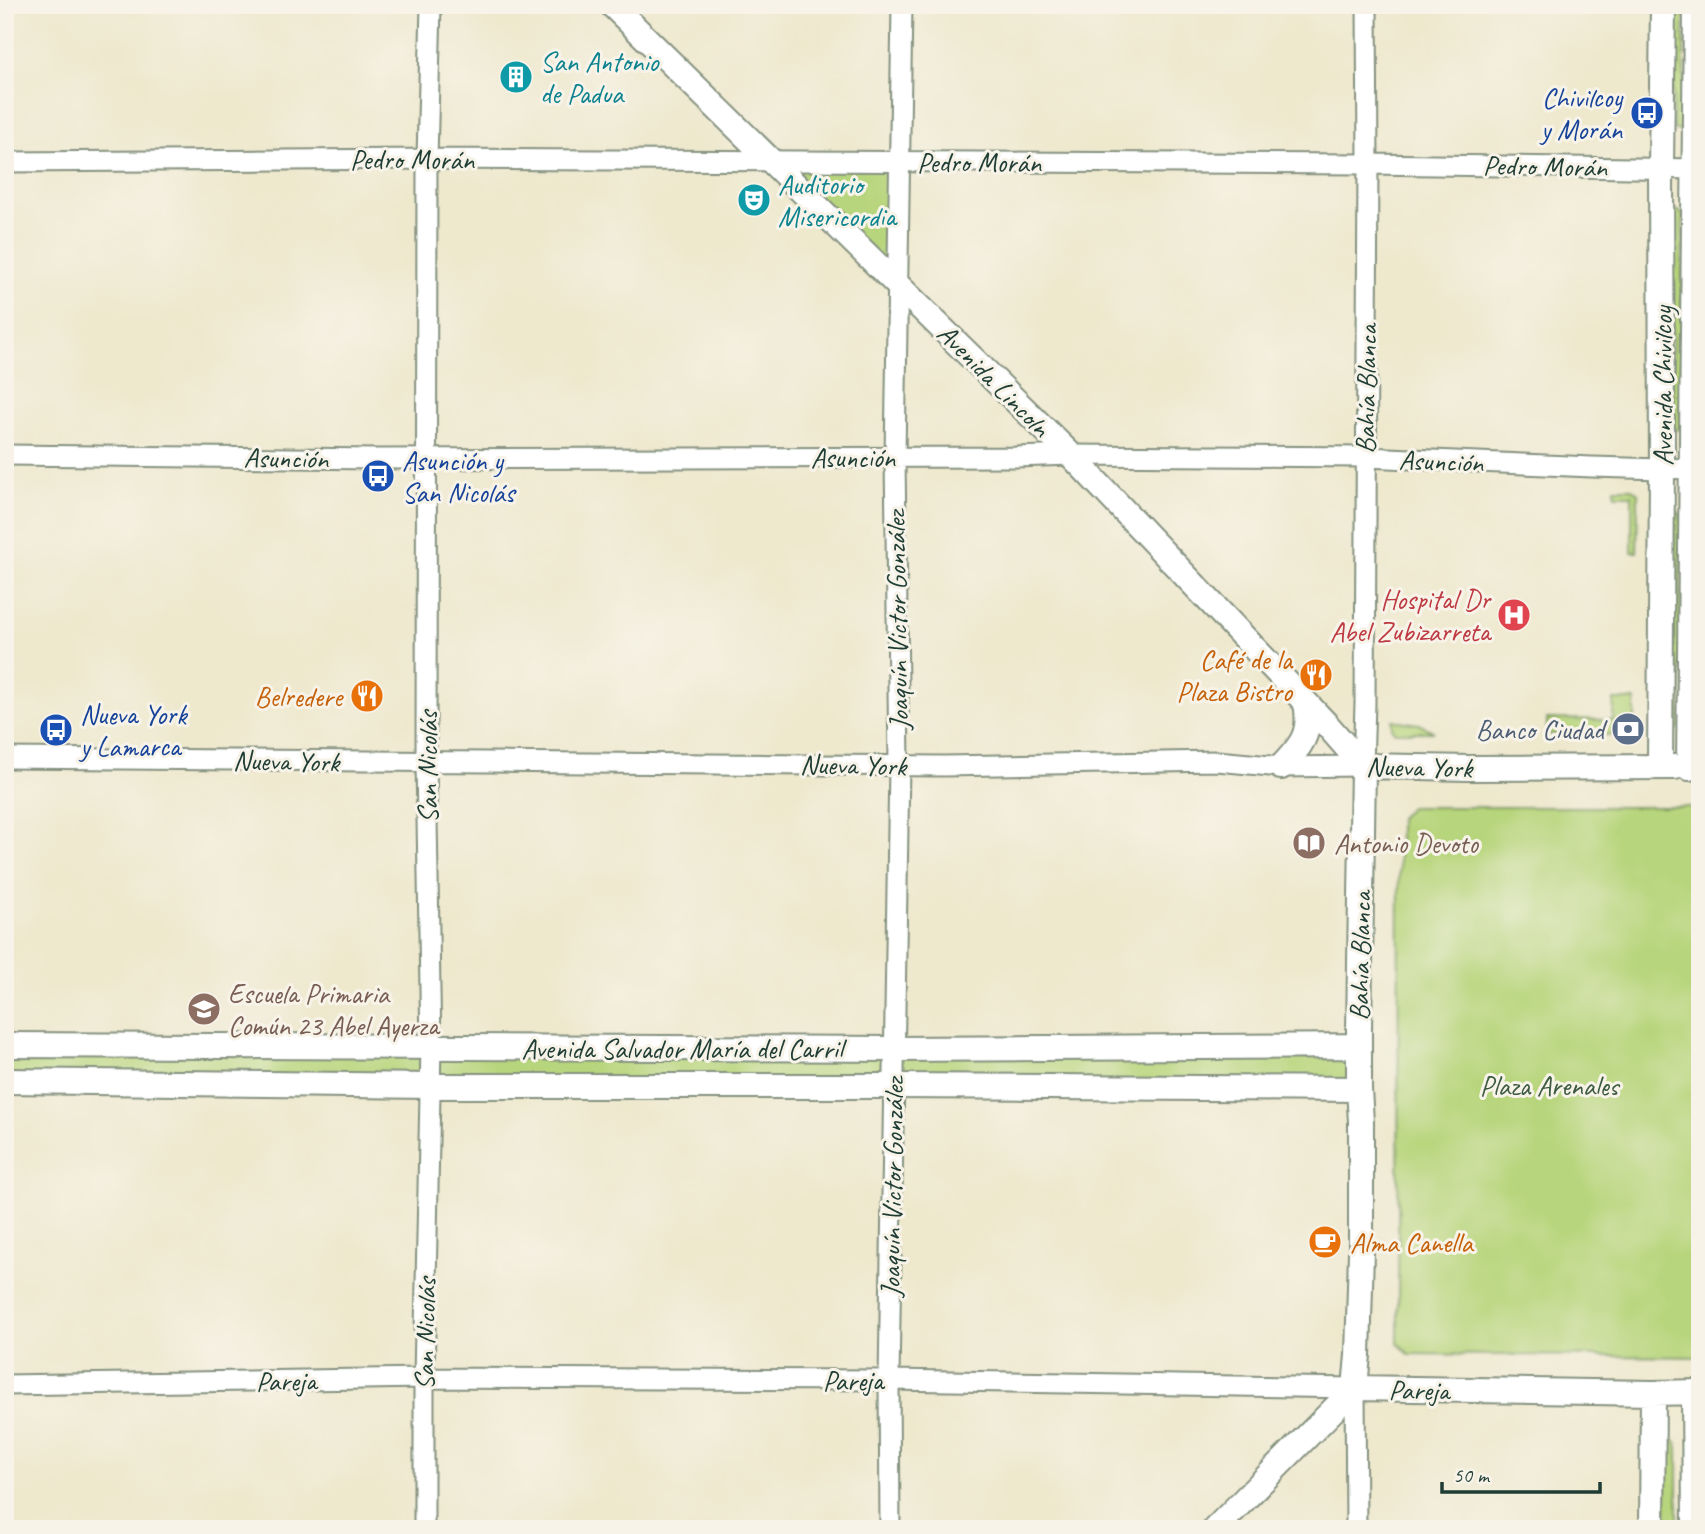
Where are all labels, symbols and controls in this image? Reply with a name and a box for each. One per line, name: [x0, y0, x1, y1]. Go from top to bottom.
place label: San Antonio de Padua: [540, 44, 661, 111]
building icon: San Antonio de Padua: [497, 58, 535, 96]
place label: Chivilcoy y Morán: [1539, 80, 1624, 147]
bus stop icon: Chivilcoy y Morán: [1628, 94, 1666, 132]
street label: Pedro Morán: [350, 142, 476, 177]
street label: Pedro Morán: [917, 145, 1043, 180]
street label: Pedro Morán: [1483, 147, 1609, 185]
place label: Auditorio Misericordia: [778, 167, 898, 234]
theatre icon: Auditorio Misericordia: [735, 181, 773, 219]
street label: Avenida Chivilcoy: [1645, 304, 1680, 466]
street label: Avenida Lincoln: [930, 316, 1059, 445]
street label: Bahía Blanca: [1347, 322, 1385, 454]
street label: Asunción: [243, 440, 330, 476]
street label: Asunción: [811, 440, 897, 475]
street label: Asunción: [1398, 442, 1485, 480]
place label: Asunción y San Nicolás: [402, 443, 517, 510]
bus stop icon: Asunción y San Nicolás: [359, 457, 397, 495]
street label: Joaquín Victor González: [878, 508, 916, 732]
place label: Hospital Dr Abel Zubizarreta: [1330, 582, 1493, 649]
hospital icon: Hospital Dr Abel Zubizarreta: [1495, 596, 1533, 634]
place label: Café de la Plaza Bistro: [1177, 642, 1294, 709]
restaurant icon: Café de la Plaza Bistro: [1297, 656, 1335, 694]
restaurant icon: Belredere: [348, 677, 386, 715]
place label: Belredere: [255, 679, 344, 714]
place label: Nueva York y Lamarca: [78, 697, 188, 764]
street label: San Nicolás: [410, 708, 445, 823]
bank icon: Banco Ciudad: [1609, 710, 1647, 748]
bus stop icon: Nueva York y Lamarca: [37, 711, 75, 749]
place label: Banco Ciudad: [1476, 712, 1608, 747]
street label: Nueva York: [233, 743, 341, 779]
street label: Nueva York: [800, 747, 908, 783]
street label: Nueva York: [1366, 749, 1474, 785]
library icon: Antonio Devoto: [1290, 824, 1328, 862]
place label: Antonio Devoto: [1334, 826, 1480, 861]
street label: Bahía Blanca: [1341, 889, 1379, 1021]
place label: Escuela Primaria Común 23 Abel Ayerza: [228, 976, 441, 1043]
school or university icon: Escuela Primaria Común 23 Abel Ayerza: [185, 990, 223, 1028]
street label: Avenida Salvador María del Carril: [521, 1031, 848, 1066]
park label: Plaza Arenales: [1480, 1068, 1621, 1103]
street label: Joaquín Victor González: [873, 1075, 911, 1299]
cafe icon: Alma Canella: [1306, 1223, 1344, 1261]
place label: Alma Canella: [1350, 1225, 1475, 1260]
street label: San Nicolás: [407, 1275, 444, 1390]
street label: Pareja: [255, 1363, 319, 1399]
street label: Pareja: [823, 1363, 886, 1398]
street label: Pareja: [1388, 1372, 1452, 1408]
scale bar: [1442, 1450, 1600, 1494]
text: 50 m: [1453, 1462, 1491, 1488]

